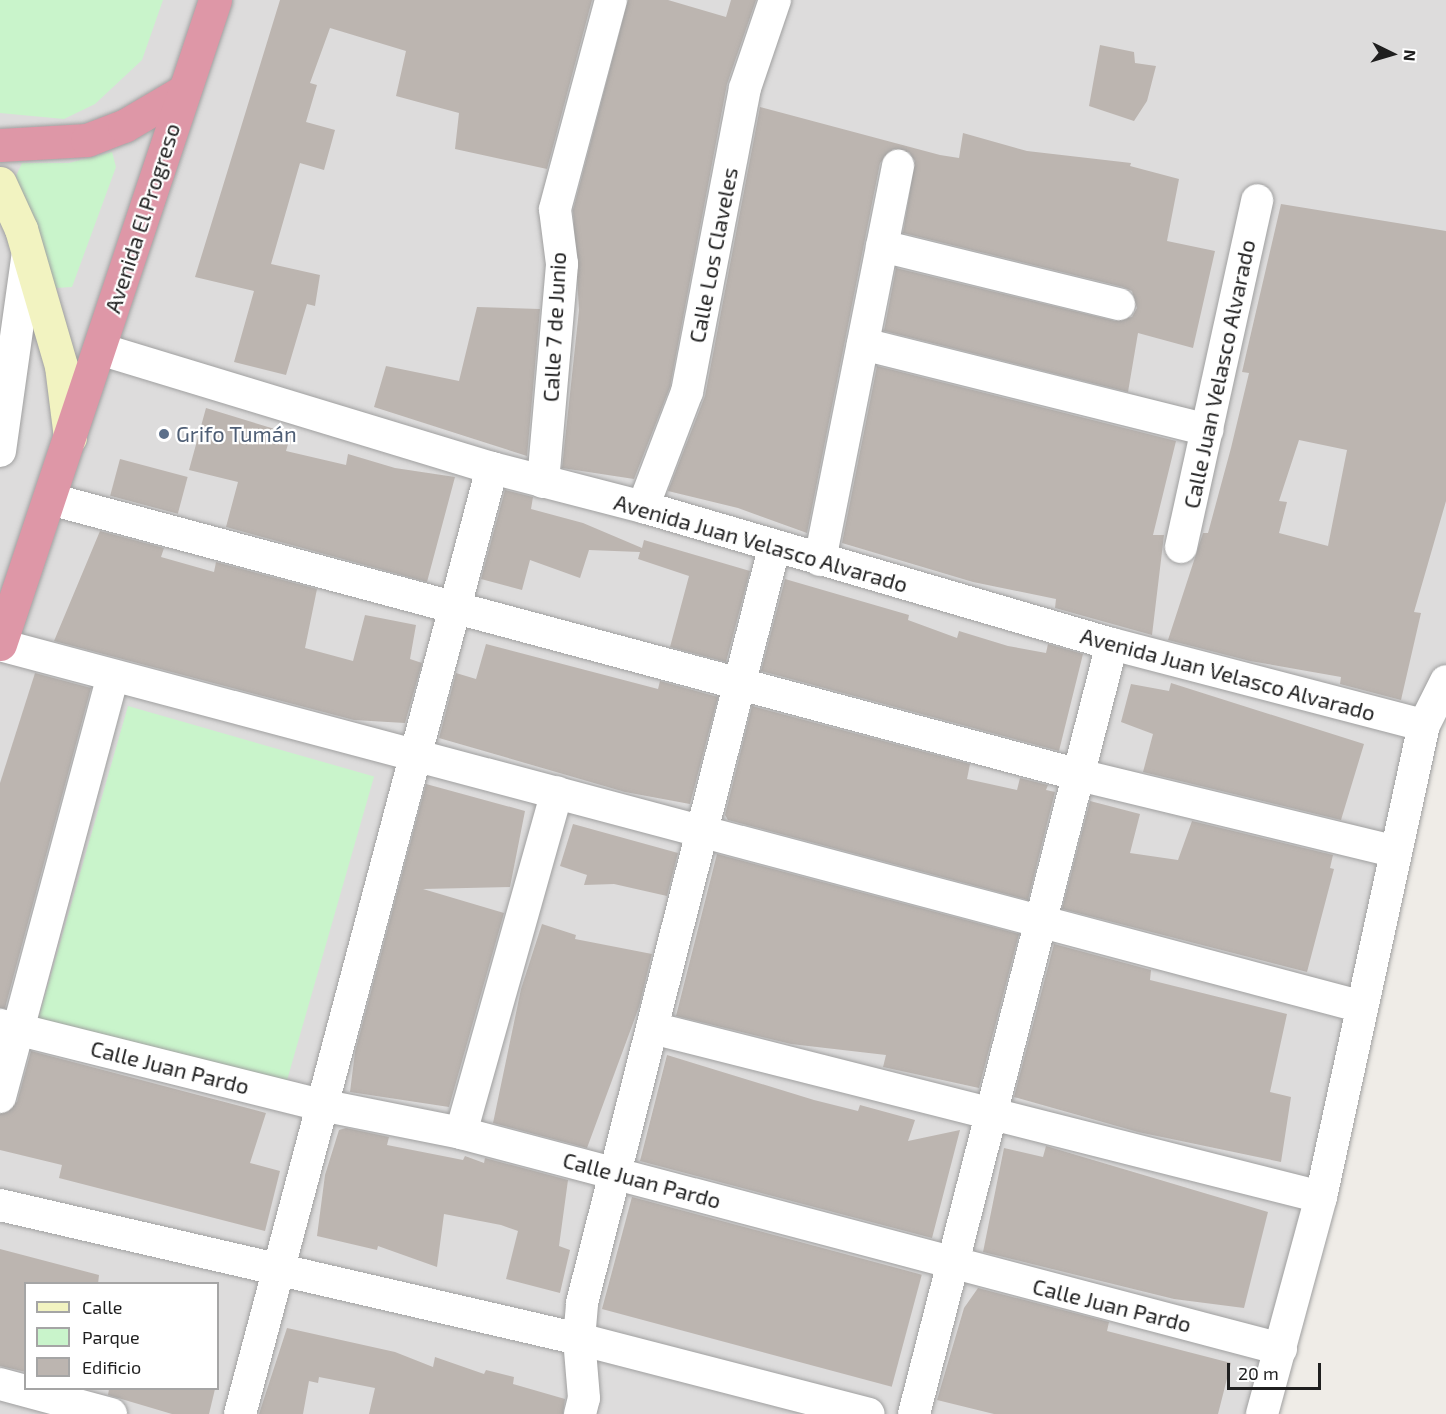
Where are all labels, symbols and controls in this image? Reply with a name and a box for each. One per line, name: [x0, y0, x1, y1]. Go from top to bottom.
north arrow: [1362, 24, 1422, 84]
text: N: [1400, 49, 1420, 62]
street label: Avenida El Progreso: [99, 120, 185, 316]
street label: Calle Los Claveles: [683, 165, 743, 345]
street label: Calle Juan Velasco Alvarado: [1177, 236, 1261, 512]
street label: Calle 7 de Junio: [537, 251, 571, 403]
place label: Grifo Tumán: [176, 421, 297, 447]
marker: Grifo Tumán: [157, 427, 171, 441]
street label: Avenida Juan Velasco Alvarado: [610, 488, 912, 598]
street label: Avenida Juan Velasco Alvarado: [1077, 622, 1379, 726]
street label: Calle Juan Pardo: [88, 1034, 252, 1100]
street label: Calle Juan Pardo: [560, 1146, 724, 1214]
street label: Calle Juan Pardo: [1030, 1272, 1194, 1338]
legend: [24, 1282, 219, 1390]
text: Calle: [82, 1296, 123, 1318]
text: Parque: [82, 1326, 140, 1348]
scale bar: [1230, 1351, 1324, 1389]
text: Edificio: [82, 1356, 141, 1378]
text: 20 m: [1238, 1362, 1279, 1384]

